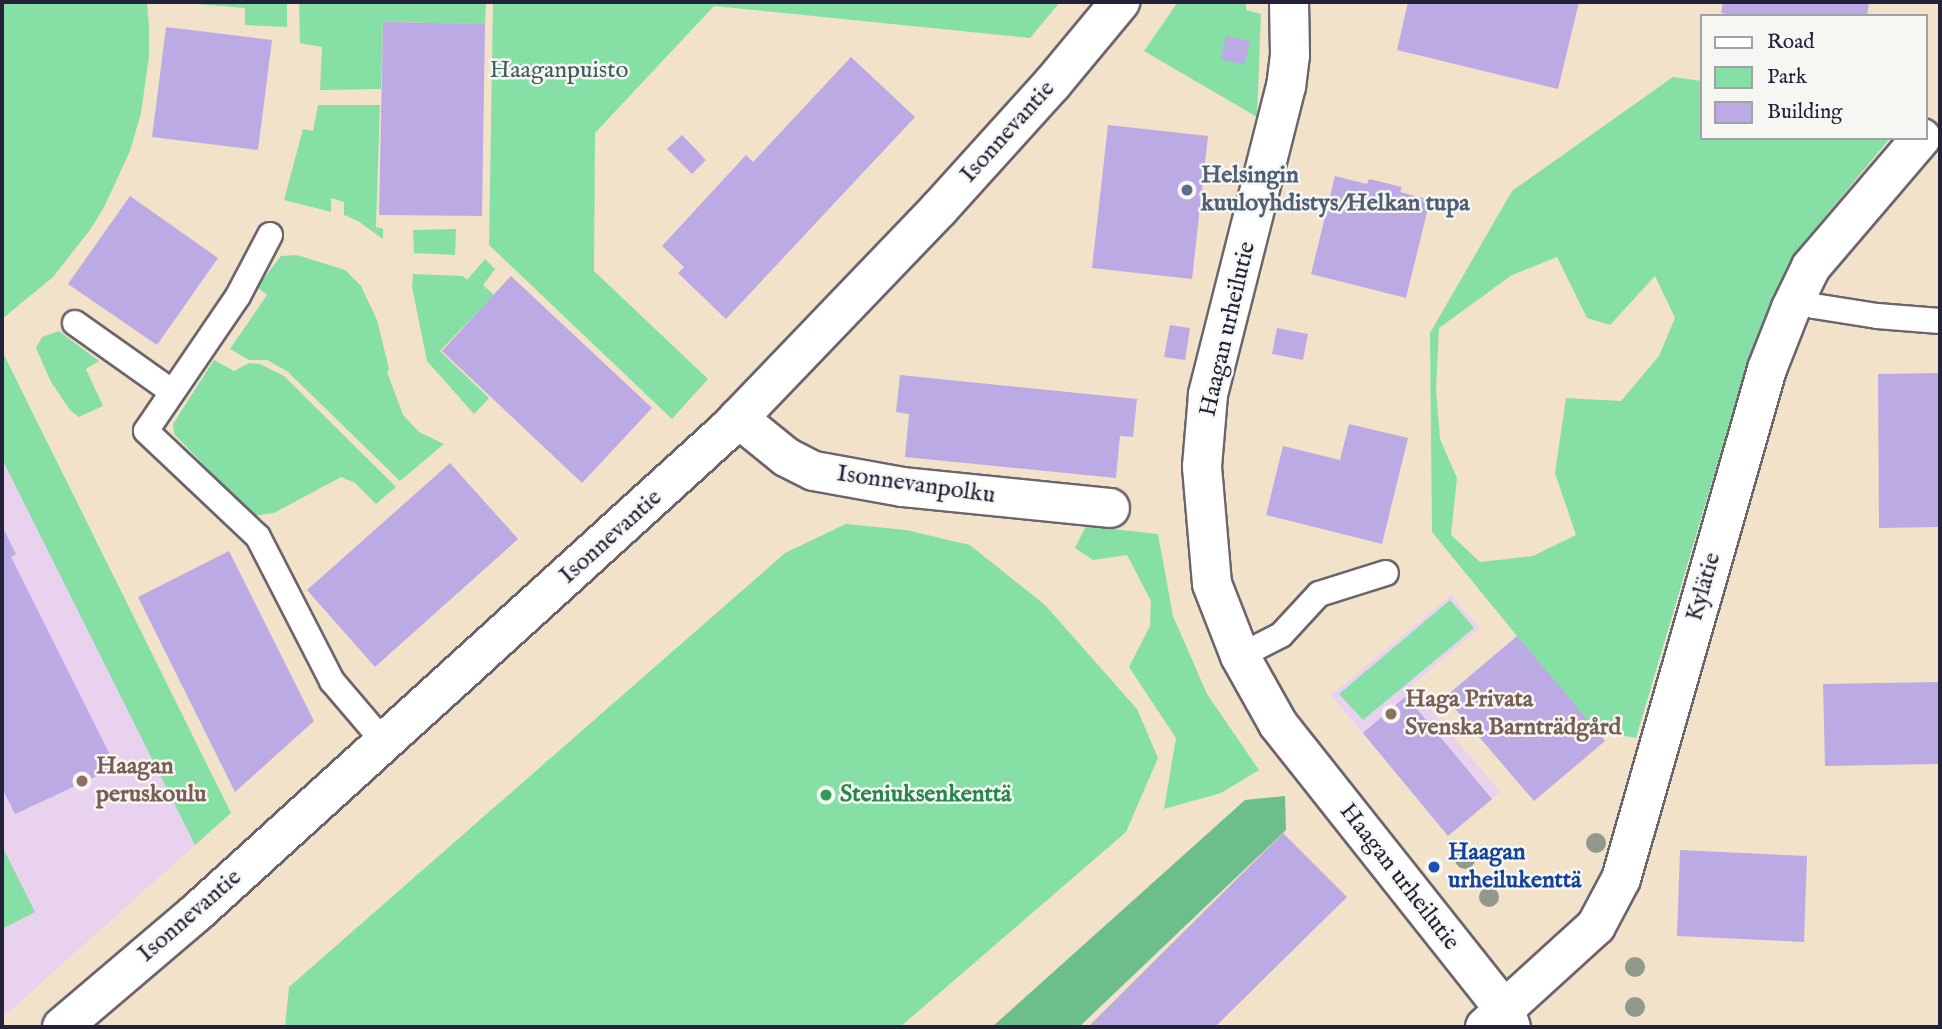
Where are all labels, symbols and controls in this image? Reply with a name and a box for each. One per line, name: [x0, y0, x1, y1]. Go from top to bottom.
legend: [1700, 14, 1928, 140]
text: Road: [1767, 29, 1814, 56]
park label: Haaganpuisto: [490, 57, 628, 85]
text: Park: [1767, 64, 1807, 91]
street label: Isonnevantie: [955, 75, 1061, 189]
text: Building: [1767, 99, 1842, 126]
place label: Helsingin kuuloyhdistys/Helkan tupa: [1201, 162, 1470, 218]
marker: Helsingin kuuloyhdistys/Helkan tupa: [1179, 182, 1195, 198]
street label: Haagan urheilutie: [1194, 239, 1262, 419]
street label: Isonnevanpolku: [835, 460, 997, 510]
street label: Isonnevantie: [554, 484, 668, 590]
street label: Kylätie: [1681, 549, 1727, 625]
place label: Haga Privata Svenska Barnträdgård: [1405, 686, 1621, 742]
marker: Haga Privata Svenska Barnträdgård: [1383, 706, 1399, 722]
place label: Haagan peruskoulu: [96, 753, 207, 809]
marker: Haagan peruskoulu: [74, 773, 90, 789]
place label: Steniuksenkenttä: [840, 781, 1011, 809]
marker: Steniuksenkenttä: [818, 787, 834, 803]
street label: Haagan urheilutie: [1333, 798, 1465, 956]
place label: Haagan urheilukenttä: [1448, 839, 1581, 895]
marker: Haagan urheilukenttä: [1426, 859, 1442, 875]
street label: Isonnevantie: [132, 863, 248, 969]

